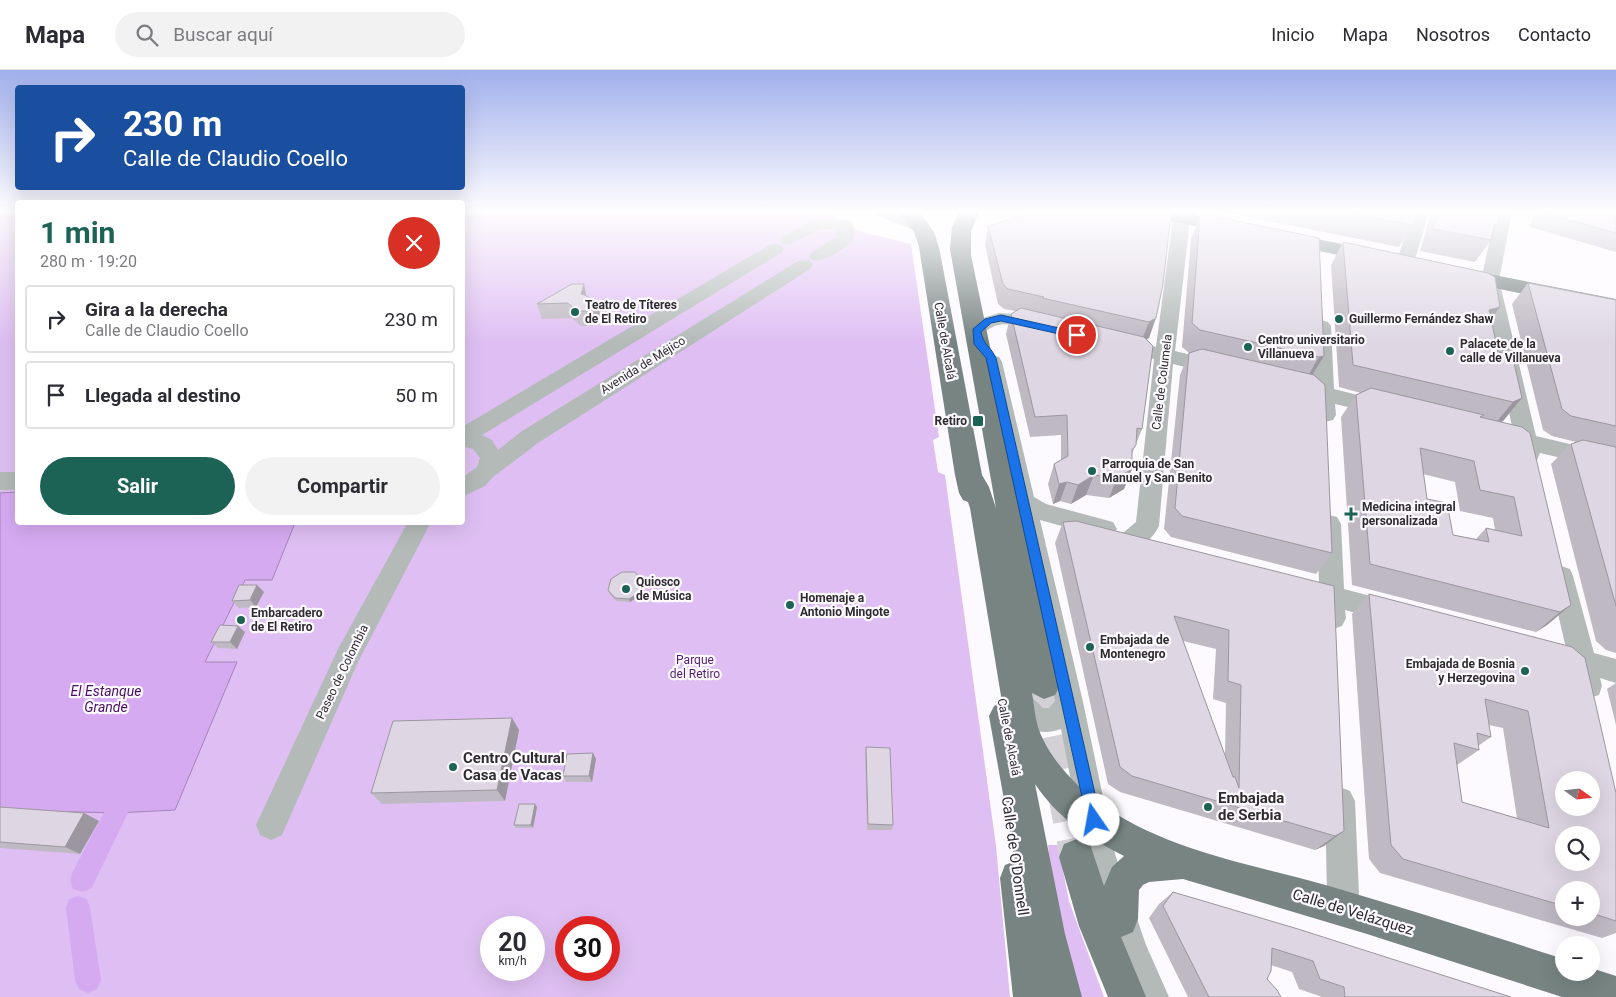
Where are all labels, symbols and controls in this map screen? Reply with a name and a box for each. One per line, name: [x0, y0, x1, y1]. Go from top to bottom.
search box: [115, 12, 465, 57]
text: Mapa: [25, 21, 85, 49]
icon: search: [133, 21, 161, 49]
text: Buscar aquí: [173, 23, 273, 46]
text: Inicio: [1271, 24, 1315, 45]
text: Mapa: [1343, 24, 1388, 45]
text: Nosotros: [1416, 24, 1490, 45]
text: Contacto: [1518, 24, 1591, 45]
text: 230 m: [123, 104, 222, 145]
icon: right: [40, 105, 105, 170]
text: Calle de Claudio Coello: [123, 146, 348, 171]
text: 1 min: [40, 215, 115, 250]
button: close: [388, 217, 440, 269]
text: 280 m · 19:20: [40, 252, 137, 271]
text: Gira a la derecha: [85, 298, 228, 321]
place label: Teatro de Títeres de El Retiro: [585, 298, 677, 326]
street label: Calle de Alcalá: [931, 301, 959, 381]
icon: right: [42, 305, 70, 333]
marker: Teatro de Títeres de El Retiro: [569, 306, 581, 318]
text: 230 m: [385, 308, 438, 331]
place label: Guillermo Fernández Shaw: [1349, 312, 1494, 326]
marker: Guillermo Fernández Shaw: [1333, 313, 1345, 325]
pin: [1056, 314, 1098, 356]
text: Calle de Claudio Coello: [85, 321, 249, 340]
icon: arrive: [1063, 321, 1091, 349]
street label: Avenida de Méjico: [598, 333, 688, 397]
street label: Calle de Columela: [1149, 333, 1175, 431]
place label: Centro universitario Villanueva: [1258, 333, 1365, 361]
place label: Palacete de la calle de Villanueva: [1460, 337, 1561, 365]
marker: Centro universitario Villanueva: [1242, 341, 1254, 353]
marker: Palacete de la calle de Villanueva: [1444, 345, 1456, 357]
icon: arrive: [42, 381, 70, 409]
text: Llegada al destino: [85, 384, 241, 407]
text: 50 m: [395, 384, 438, 407]
place label: Retiro: [935, 414, 967, 428]
marker: Retiro: [971, 414, 985, 428]
button: Salir: [40, 457, 235, 515]
button: Compartir: [245, 457, 440, 515]
place label: Parroquia de San Manuel y San Benito: [1102, 457, 1213, 485]
marker: Parroquia de San Manuel y San Benito: [1086, 465, 1098, 477]
place label: Medicina integral personalizada: [1362, 500, 1456, 528]
marker: Medicina integral personalizada: [1344, 507, 1358, 521]
place label: Quiosco de Música: [636, 575, 692, 603]
marker: Quiosco de Música: [620, 583, 632, 595]
place label: Homenaje a Antonio Mingote: [800, 591, 890, 619]
marker: Homenaje a Antonio Mingote: [784, 599, 796, 611]
place label: Embarcadero de El Retiro: [251, 606, 323, 634]
marker: Embarcadero de El Retiro: [235, 614, 247, 626]
street label: Paseo de Colombia: [313, 622, 371, 722]
place label: Embajada de Montenegro: [1100, 633, 1170, 661]
marker: Embajada de Montenegro: [1084, 641, 1096, 653]
park label: Parque del Retiro: [670, 653, 720, 681]
place label: Embajada de Bosnia y Herzegovina: [1406, 657, 1516, 685]
marker: Embajada de Bosnia y Herzegovina: [1519, 665, 1531, 677]
water label: El Estanque Grande: [71, 683, 141, 715]
street label: Calle de Alcalá: [995, 697, 1023, 777]
place label: Centro Cultural Casa de Vacas: [463, 749, 565, 784]
marker: Centro Cultural Casa de Vacas: [447, 761, 459, 773]
north arrow: [1555, 771, 1600, 816]
map controls: [1555, 771, 1600, 981]
place label: Embajada de Serbia: [1218, 789, 1284, 824]
position arrow: [1067, 793, 1119, 845]
street label: Calle de O'Donnell: [998, 795, 1032, 917]
marker: Embajada de Serbia: [1202, 801, 1214, 813]
button: search: [1555, 826, 1600, 871]
button: +: [1555, 881, 1600, 926]
street label: Calle de Velázquez: [1290, 885, 1416, 939]
speed limit sign: 30: [555, 916, 620, 981]
text: 20: [498, 928, 527, 957]
button: −: [1555, 936, 1600, 981]
text: km/h: [498, 954, 527, 968]

